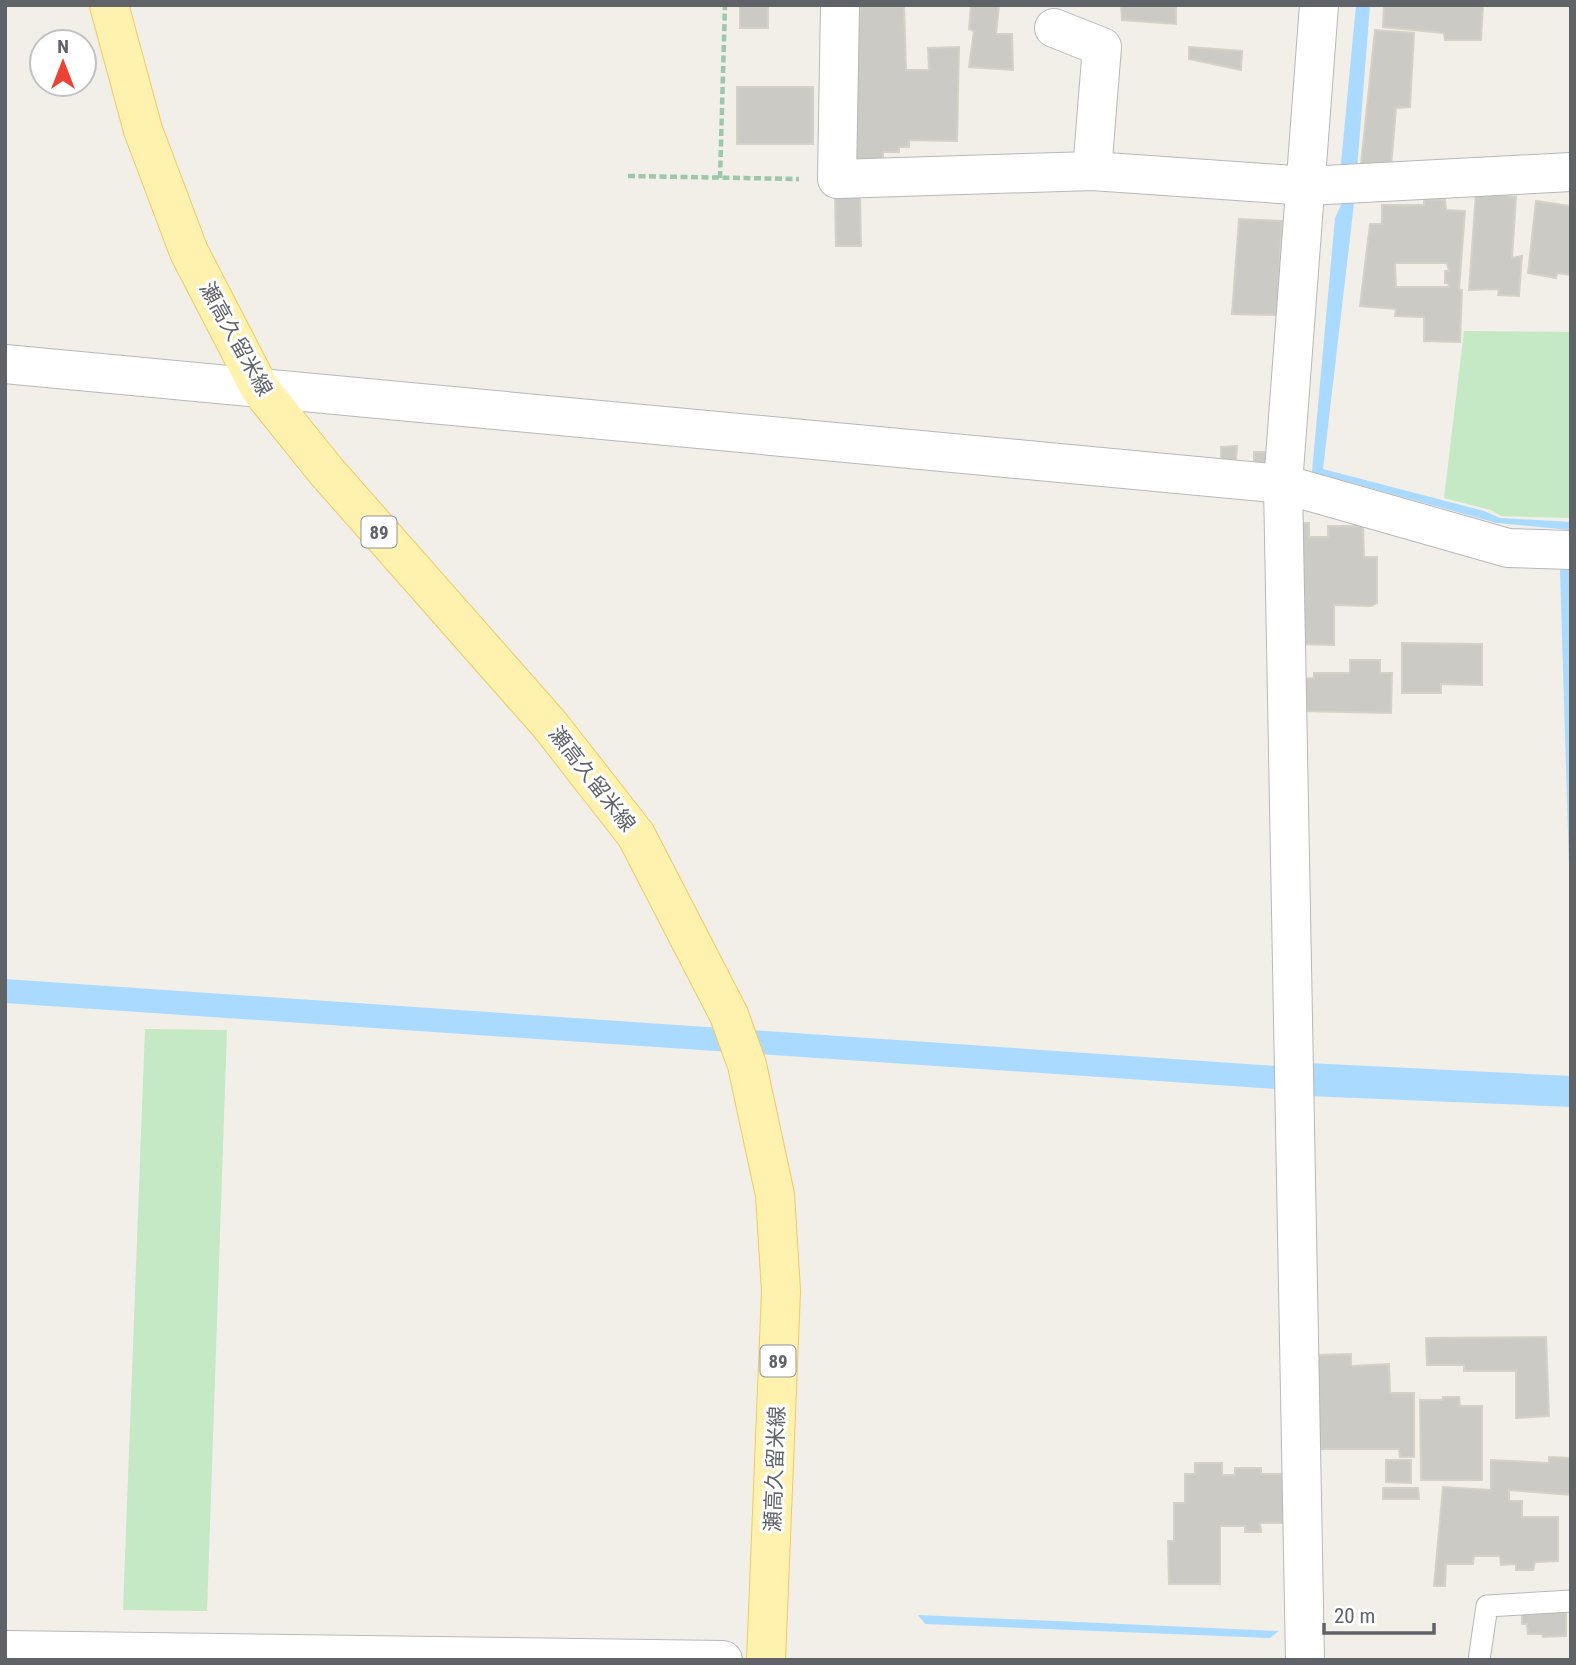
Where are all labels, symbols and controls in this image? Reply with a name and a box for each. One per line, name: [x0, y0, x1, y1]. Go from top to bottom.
north arrow: [28, 28, 98, 98]
text: N: [57, 35, 69, 58]
street label: 瀬高久留米線: [195, 278, 277, 400]
road number: 89: [362, 516, 396, 548]
street label: 瀬高久留米線: [544, 722, 640, 836]
road number: 89: [760, 1345, 796, 1376]
street label: 瀬高久留米線: [761, 1406, 789, 1532]
scale bar: [1324, 1592, 1434, 1636]
text: 20 m: [1334, 1604, 1375, 1628]

